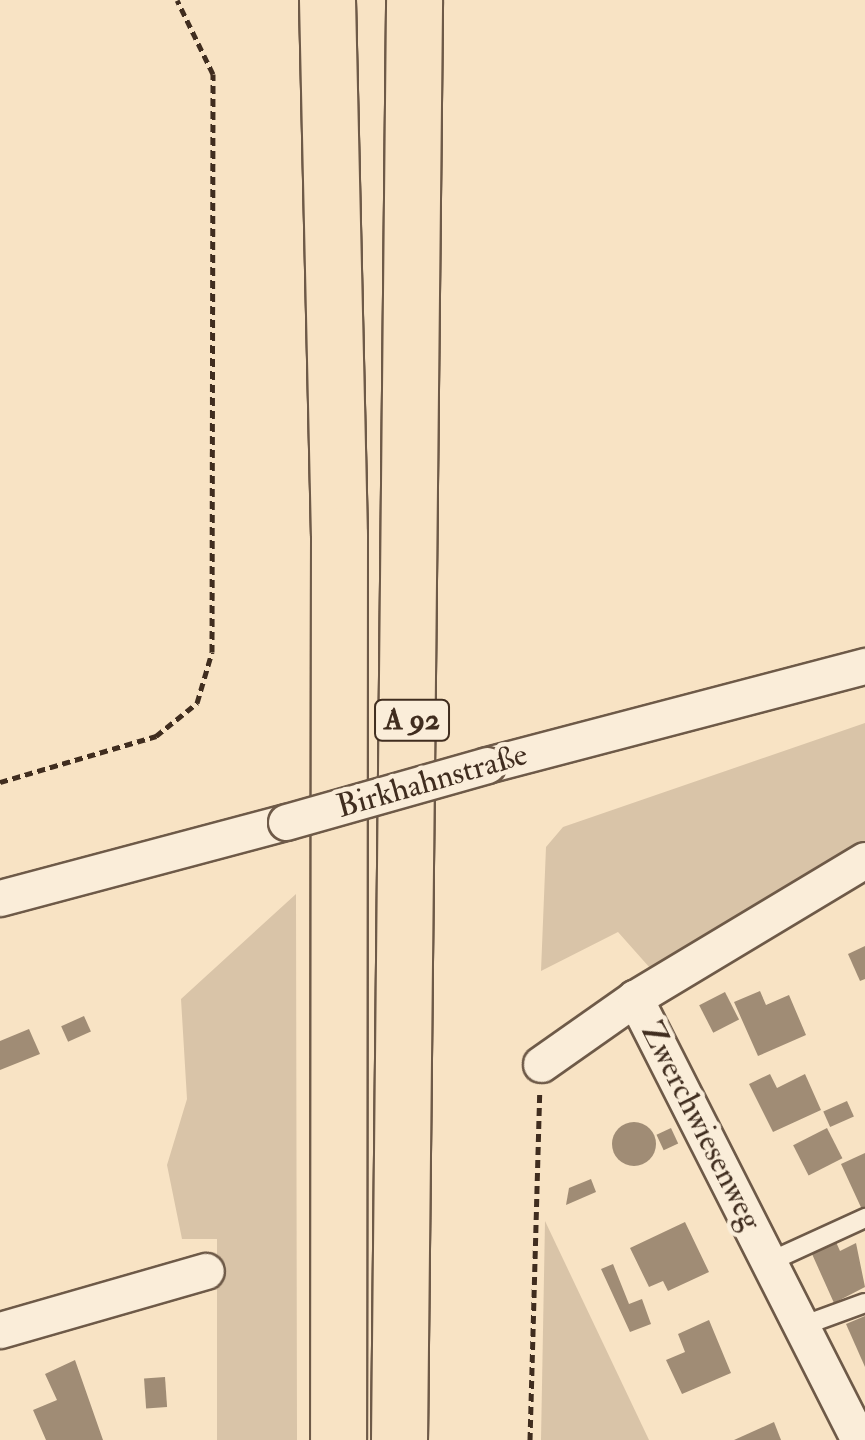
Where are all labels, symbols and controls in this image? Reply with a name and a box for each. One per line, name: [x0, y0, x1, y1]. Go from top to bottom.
road number: A 92: [372, 695, 452, 745]
street label: Birkhahnstraße: [332, 735, 532, 827]
street label: Zwerchwiesenweg: [632, 1016, 770, 1236]

